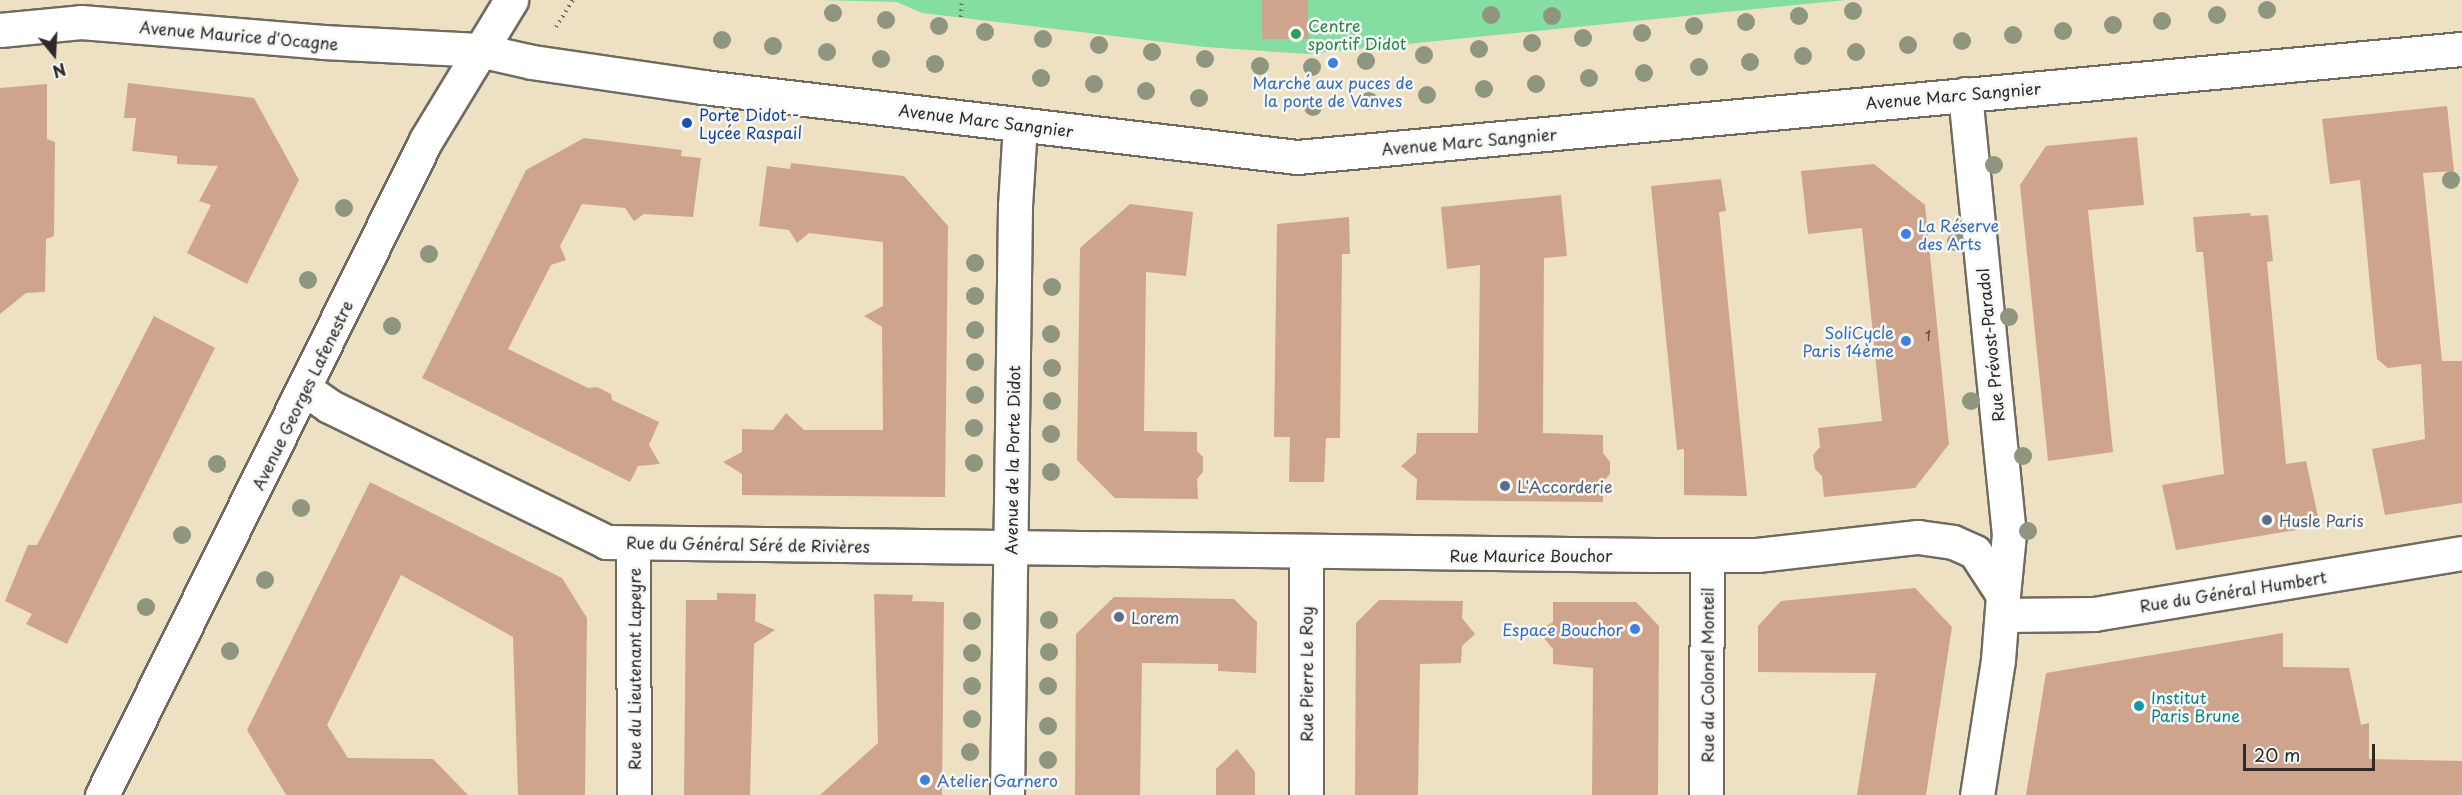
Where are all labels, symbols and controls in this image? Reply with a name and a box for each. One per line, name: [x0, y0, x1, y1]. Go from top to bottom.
place label: Centre sportif Didot: [1308, 15, 1406, 53]
street label: Avenue Maurice d'Ocagne: [139, 17, 339, 53]
north arrow: [24, 24, 84, 84]
marker: Centre sportif Didot: [1289, 27, 1303, 41]
marker: Marché aux puces de la porte de Vanves: [1326, 56, 1340, 70]
text: N: [50, 58, 69, 84]
place label: Marché aux puces de la porte de Vanves: [1252, 72, 1414, 110]
street label: Avenue Marc Sangnier: [1865, 78, 2041, 112]
street label: Avenue Marc Sangnier: [898, 100, 1074, 140]
place label: Porte Didot - Lycée Raspail: [699, 104, 804, 142]
marker: Porte Didot - Lycée Raspail: [680, 116, 694, 130]
street label: Avenue Marc Sangnier: [1381, 124, 1557, 158]
place label: La Réserve des Arts: [1918, 215, 2000, 253]
marker: La Réserve des Arts: [1899, 227, 1913, 241]
street label: Rue Prévost-Paradol: [1972, 267, 2008, 423]
street label: Avenue Georges Lafenestre: [248, 297, 356, 493]
place label: SoliCycle Paris 14ème: [1802, 322, 1894, 360]
house number: 1: [1925, 328, 1931, 344]
marker: SoliCycle Paris 14ème: [1899, 334, 1913, 348]
street label: Avenue de la Porte Didot: [1001, 365, 1023, 555]
place label: L'Accorderie: [1517, 476, 1613, 496]
marker: L'Accorderie: [1498, 479, 1512, 493]
place label: Husle Paris: [2279, 510, 2364, 530]
marker: Husle Paris: [2260, 513, 2274, 527]
street label: Rue du Général Séré de Rivières: [624, 532, 872, 556]
street label: Rue Maurice Bouchor: [1448, 545, 1614, 565]
street label: Rue du Lieutenant Lapeyre: [624, 566, 644, 772]
street label: Rue du Général Humbert: [2137, 567, 2329, 615]
street label: Rue du Colonel Monteil: [1697, 586, 1717, 764]
street label: Rue Pierre Le Roy: [1296, 605, 1316, 743]
place label: Lorem: [1131, 607, 1179, 627]
marker: Lorem: [1112, 610, 1126, 624]
place label: Espace Bouchor: [1501, 619, 1623, 639]
marker: Espace Bouchor: [1628, 622, 1642, 636]
place label: Institut Paris Brune: [2151, 687, 2241, 725]
marker: Institut Paris Brune: [2132, 699, 2146, 713]
scale bar: [2246, 732, 2378, 770]
text: 20 m: [2254, 741, 2300, 768]
place label: Atelier Garnero: [937, 770, 1058, 790]
marker: Atelier Garnero: [918, 773, 932, 787]

